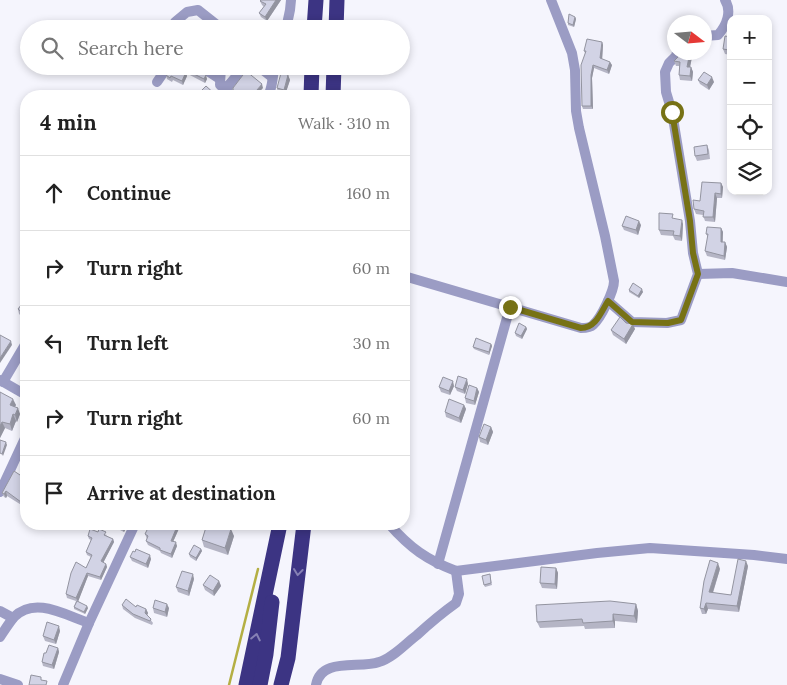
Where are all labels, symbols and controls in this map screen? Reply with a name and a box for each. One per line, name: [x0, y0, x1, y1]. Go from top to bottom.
north arrow: [667, 15, 712, 60]
map controls: [727, 15, 772, 195]
button: +: [727, 15, 772, 60]
search box: [20, 20, 410, 75]
icon: search: [38, 34, 66, 62]
text: Search here: [78, 36, 184, 60]
button: −: [727, 60, 772, 105]
route start: [661, 101, 684, 124]
button: locate: [727, 105, 772, 150]
text: 4 min: [40, 109, 97, 136]
text: Walk · 310 m: [298, 113, 390, 133]
button: layers: [727, 150, 772, 195]
icon: ahead: [40, 179, 68, 207]
text: Continue: [87, 181, 171, 205]
text: 160 m: [346, 183, 390, 203]
icon: right: [40, 254, 68, 282]
text: Turn right: [87, 256, 183, 280]
text: 60 m: [352, 258, 390, 278]
route end: [499, 296, 522, 319]
icon: left: [40, 329, 68, 357]
text: Turn left: [87, 331, 168, 355]
text: 30 m: [353, 333, 390, 353]
icon: right: [40, 404, 68, 432]
text: Turn right: [87, 406, 183, 430]
text: 60 m: [352, 408, 390, 428]
icon: arrive: [40, 479, 68, 507]
text: Arrive at destination: [87, 481, 276, 505]
one-way arrow: [293, 568, 304, 576]
one-way arrow: [250, 633, 261, 642]

